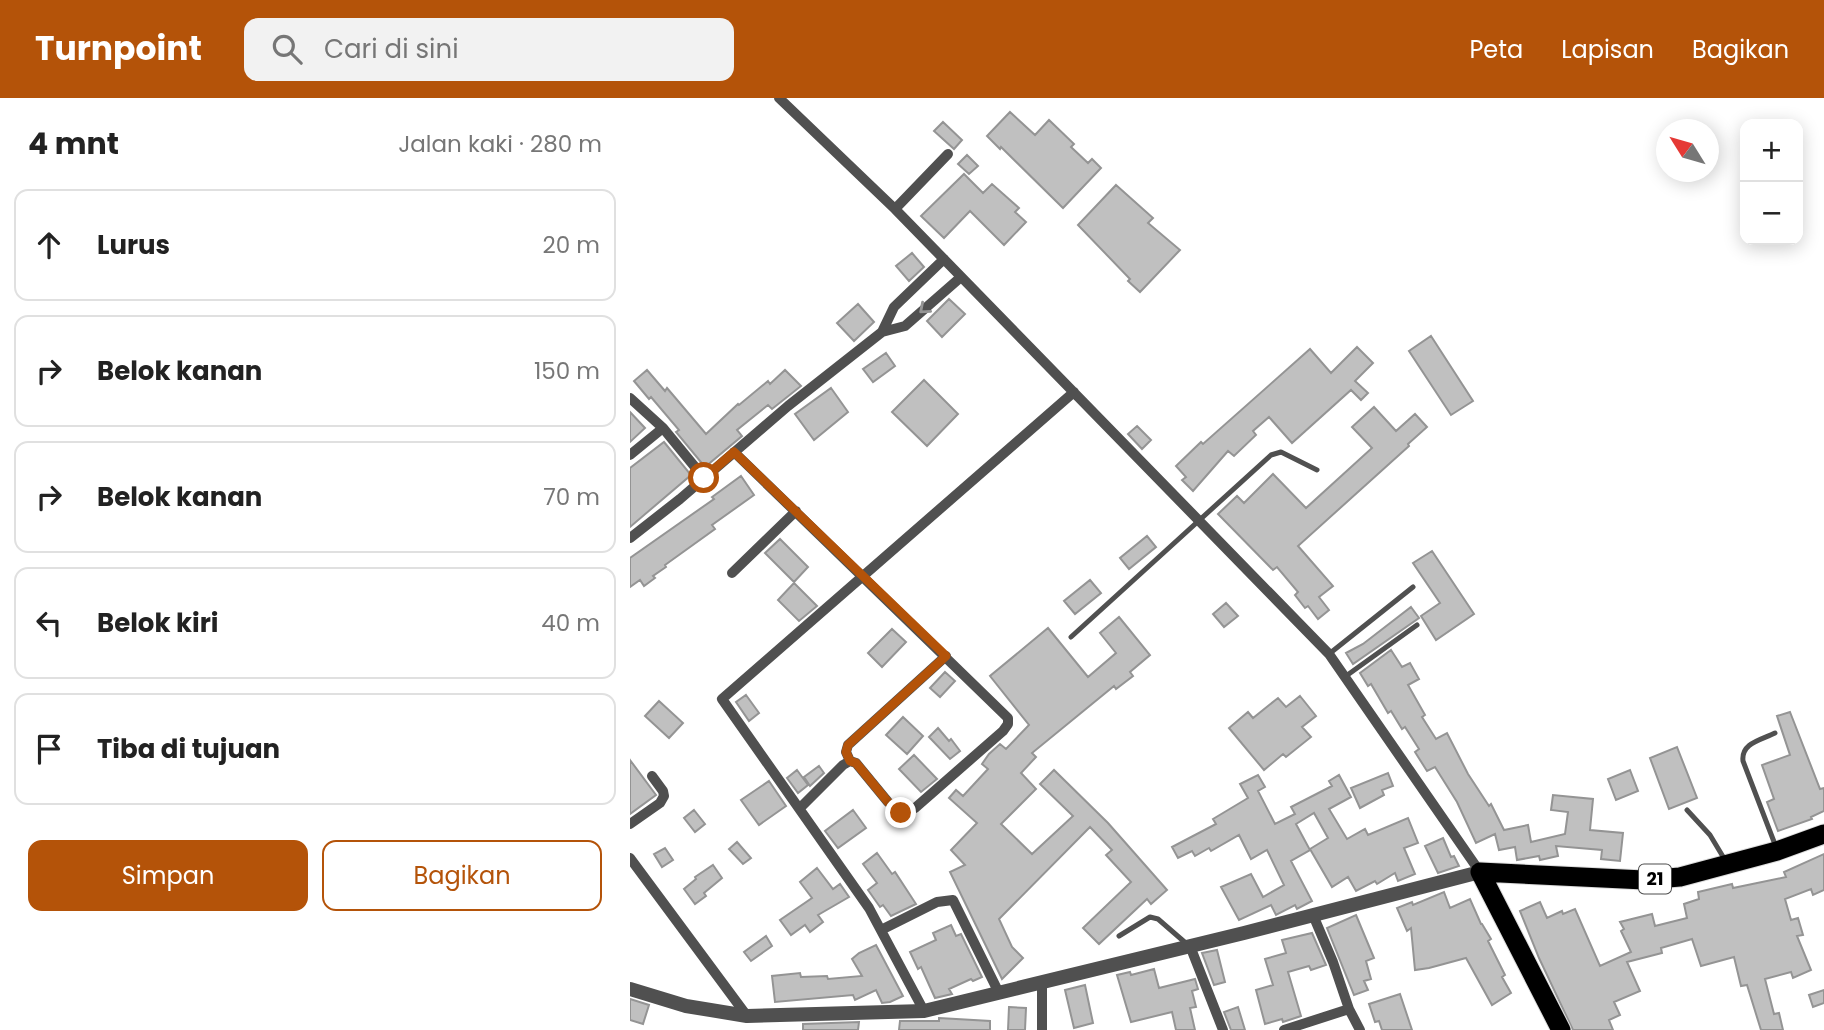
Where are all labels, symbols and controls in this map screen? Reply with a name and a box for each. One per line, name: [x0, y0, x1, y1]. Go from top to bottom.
search box: [244, 18, 734, 81]
text: Turnpoint: [35, 25, 202, 72]
icon: search: [268, 30, 306, 68]
text: Cari di sini: [324, 31, 459, 67]
text: Peta: [1469, 33, 1523, 66]
text: Lapisan: [1561, 33, 1654, 66]
text: Bagikan: [1692, 33, 1789, 66]
north arrow: [1656, 119, 1719, 182]
map controls: [1740, 119, 1803, 245]
button: +: [1740, 119, 1803, 182]
text: 4 mnt: [28, 122, 119, 165]
text: Jalan kaki · 280 m: [398, 128, 602, 160]
button: −: [1740, 182, 1803, 245]
icon: ahead: [30, 226, 68, 264]
text: Lurus: [97, 227, 170, 263]
text: 20 m: [542, 229, 600, 261]
one-way arrow: [919, 301, 932, 313]
icon: right: [30, 352, 68, 390]
text: Belok kanan: [97, 353, 262, 389]
text: 150 m: [534, 355, 600, 387]
route start: [688, 462, 719, 493]
icon: right: [30, 478, 68, 516]
text: Belok kanan: [97, 479, 262, 515]
text: 70 m: [543, 481, 600, 513]
icon: left: [30, 604, 68, 642]
text: Belok kiri: [97, 605, 219, 641]
text: 40 m: [541, 607, 600, 639]
icon: arrive: [30, 730, 68, 768]
text: Tiba di tujuan: [97, 731, 280, 767]
route end: [885, 797, 916, 828]
button: Simpan: [28, 840, 308, 911]
button: Bagikan: [322, 840, 602, 911]
road number: 21: [1639, 864, 1671, 894]

